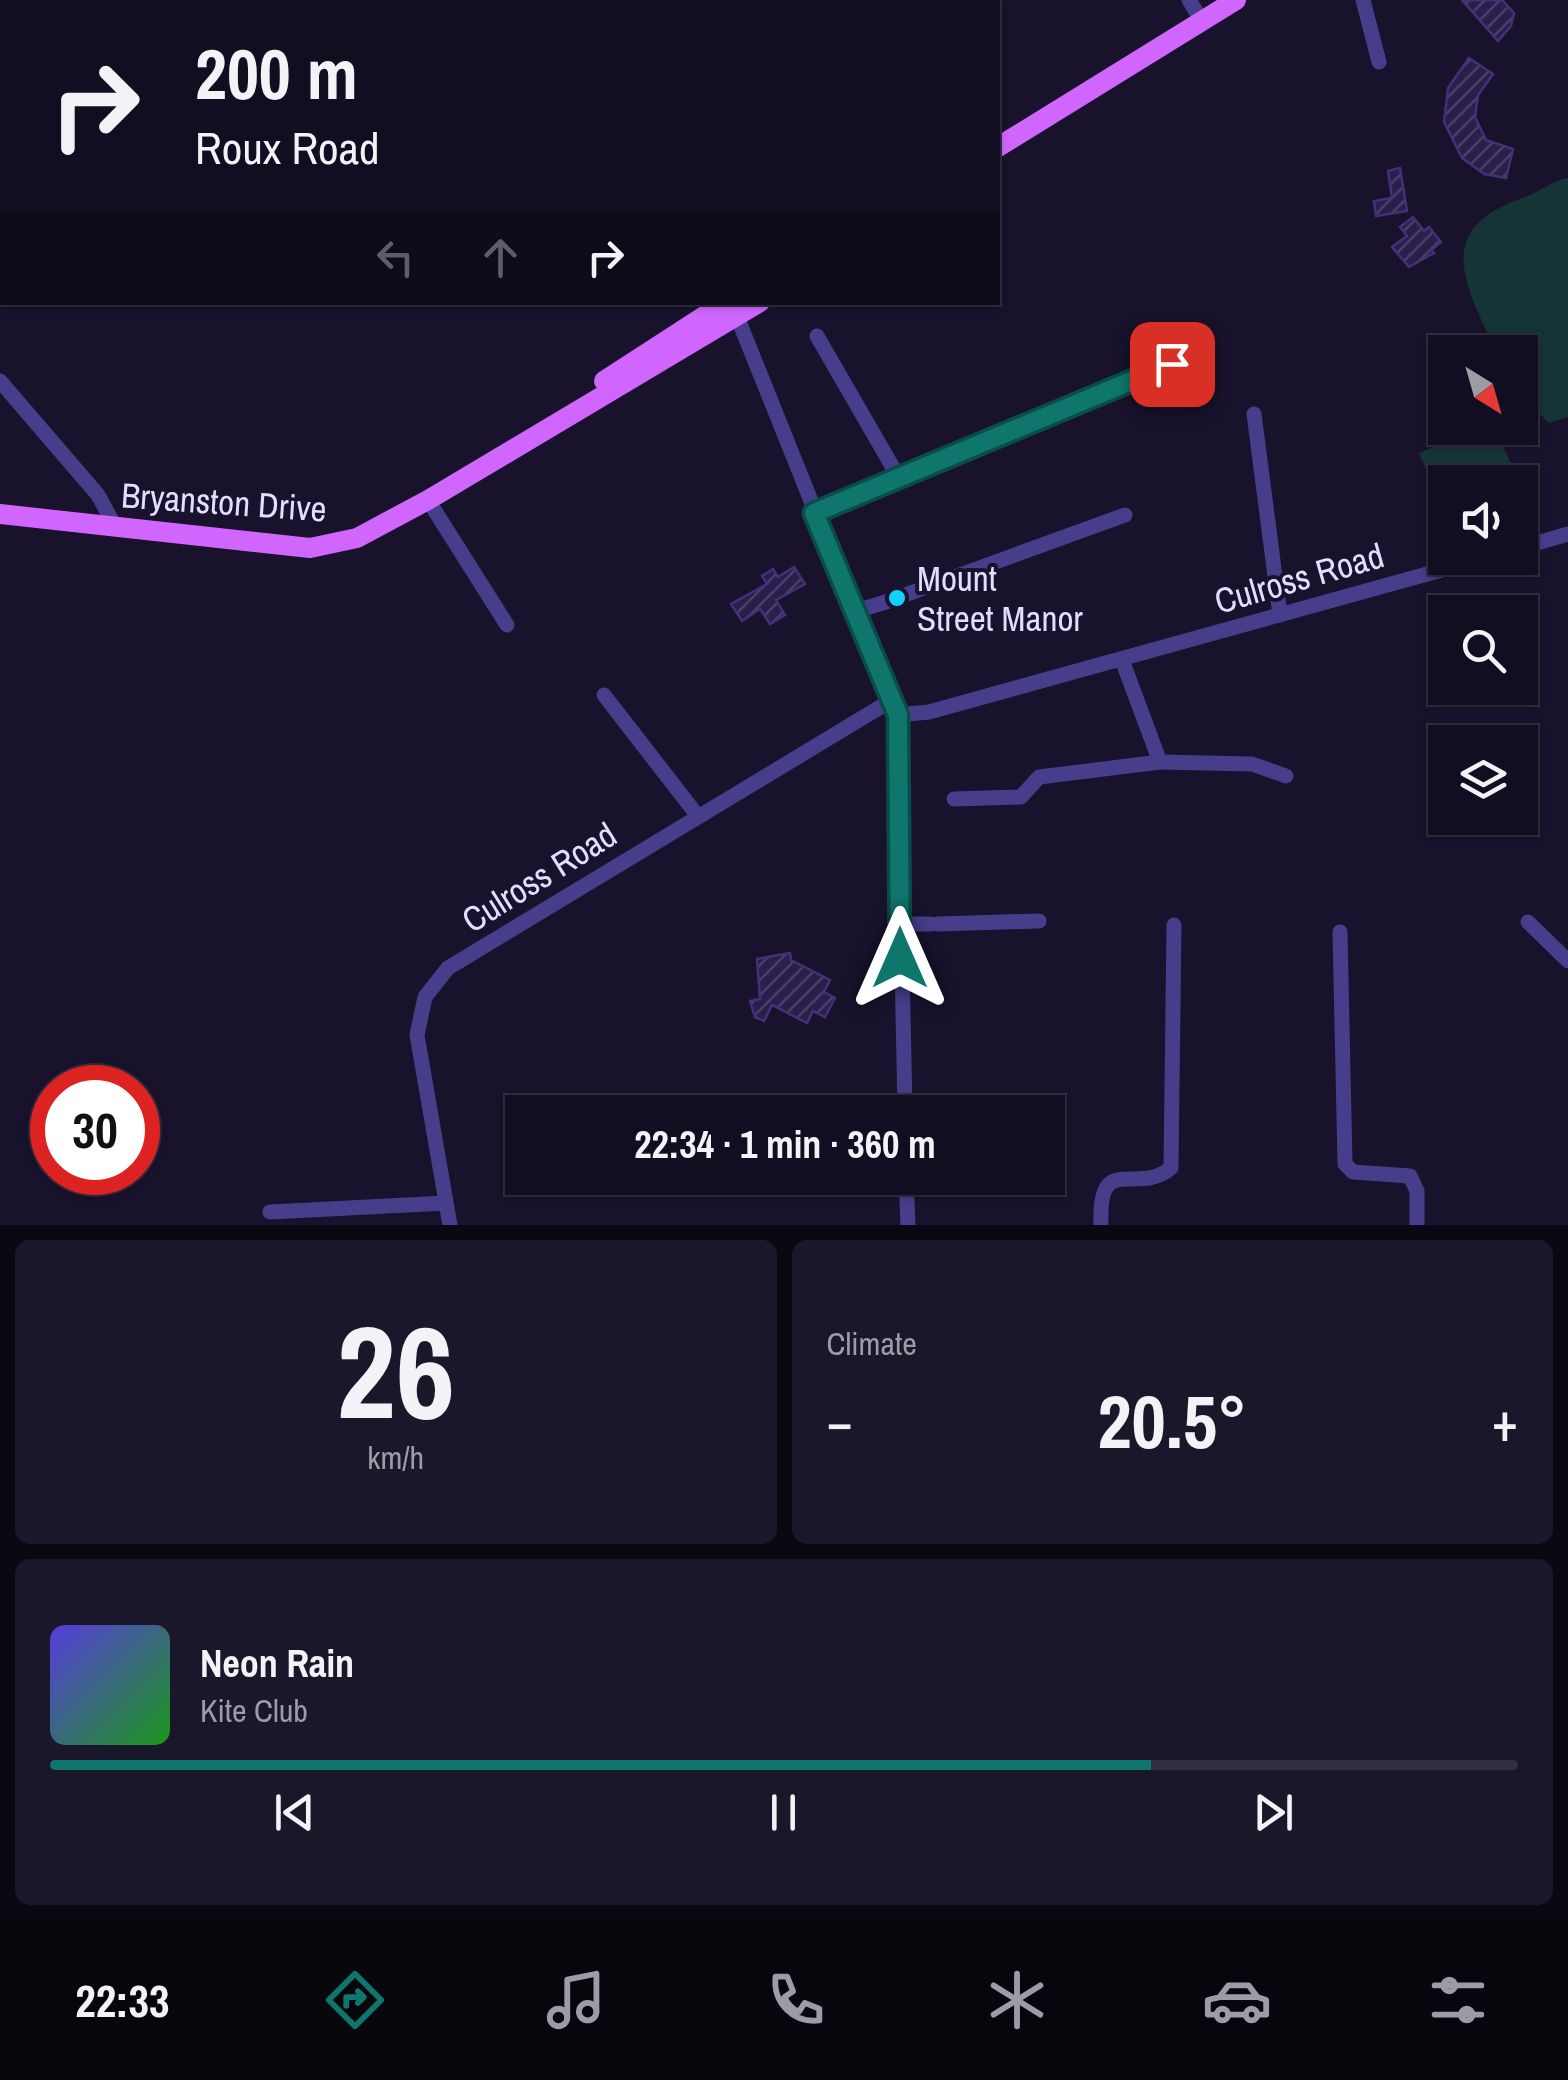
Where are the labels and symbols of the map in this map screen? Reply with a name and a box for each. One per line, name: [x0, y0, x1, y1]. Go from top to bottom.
pin: [1130, 322, 1215, 407]
north arrow: [1428, 335, 1538, 445]
street label: Bryanston Drive: [120, 471, 328, 533]
street label: Culross Road: [1209, 531, 1389, 625]
place label: Mount Street Manor: [917, 555, 1083, 642]
marker: Mount Street Manor: [886, 587, 908, 609]
street label: Culross Road: [453, 811, 625, 943]
position arrow: [848, 906, 952, 1010]
speed limit sign: 30: [30, 1065, 160, 1195]

